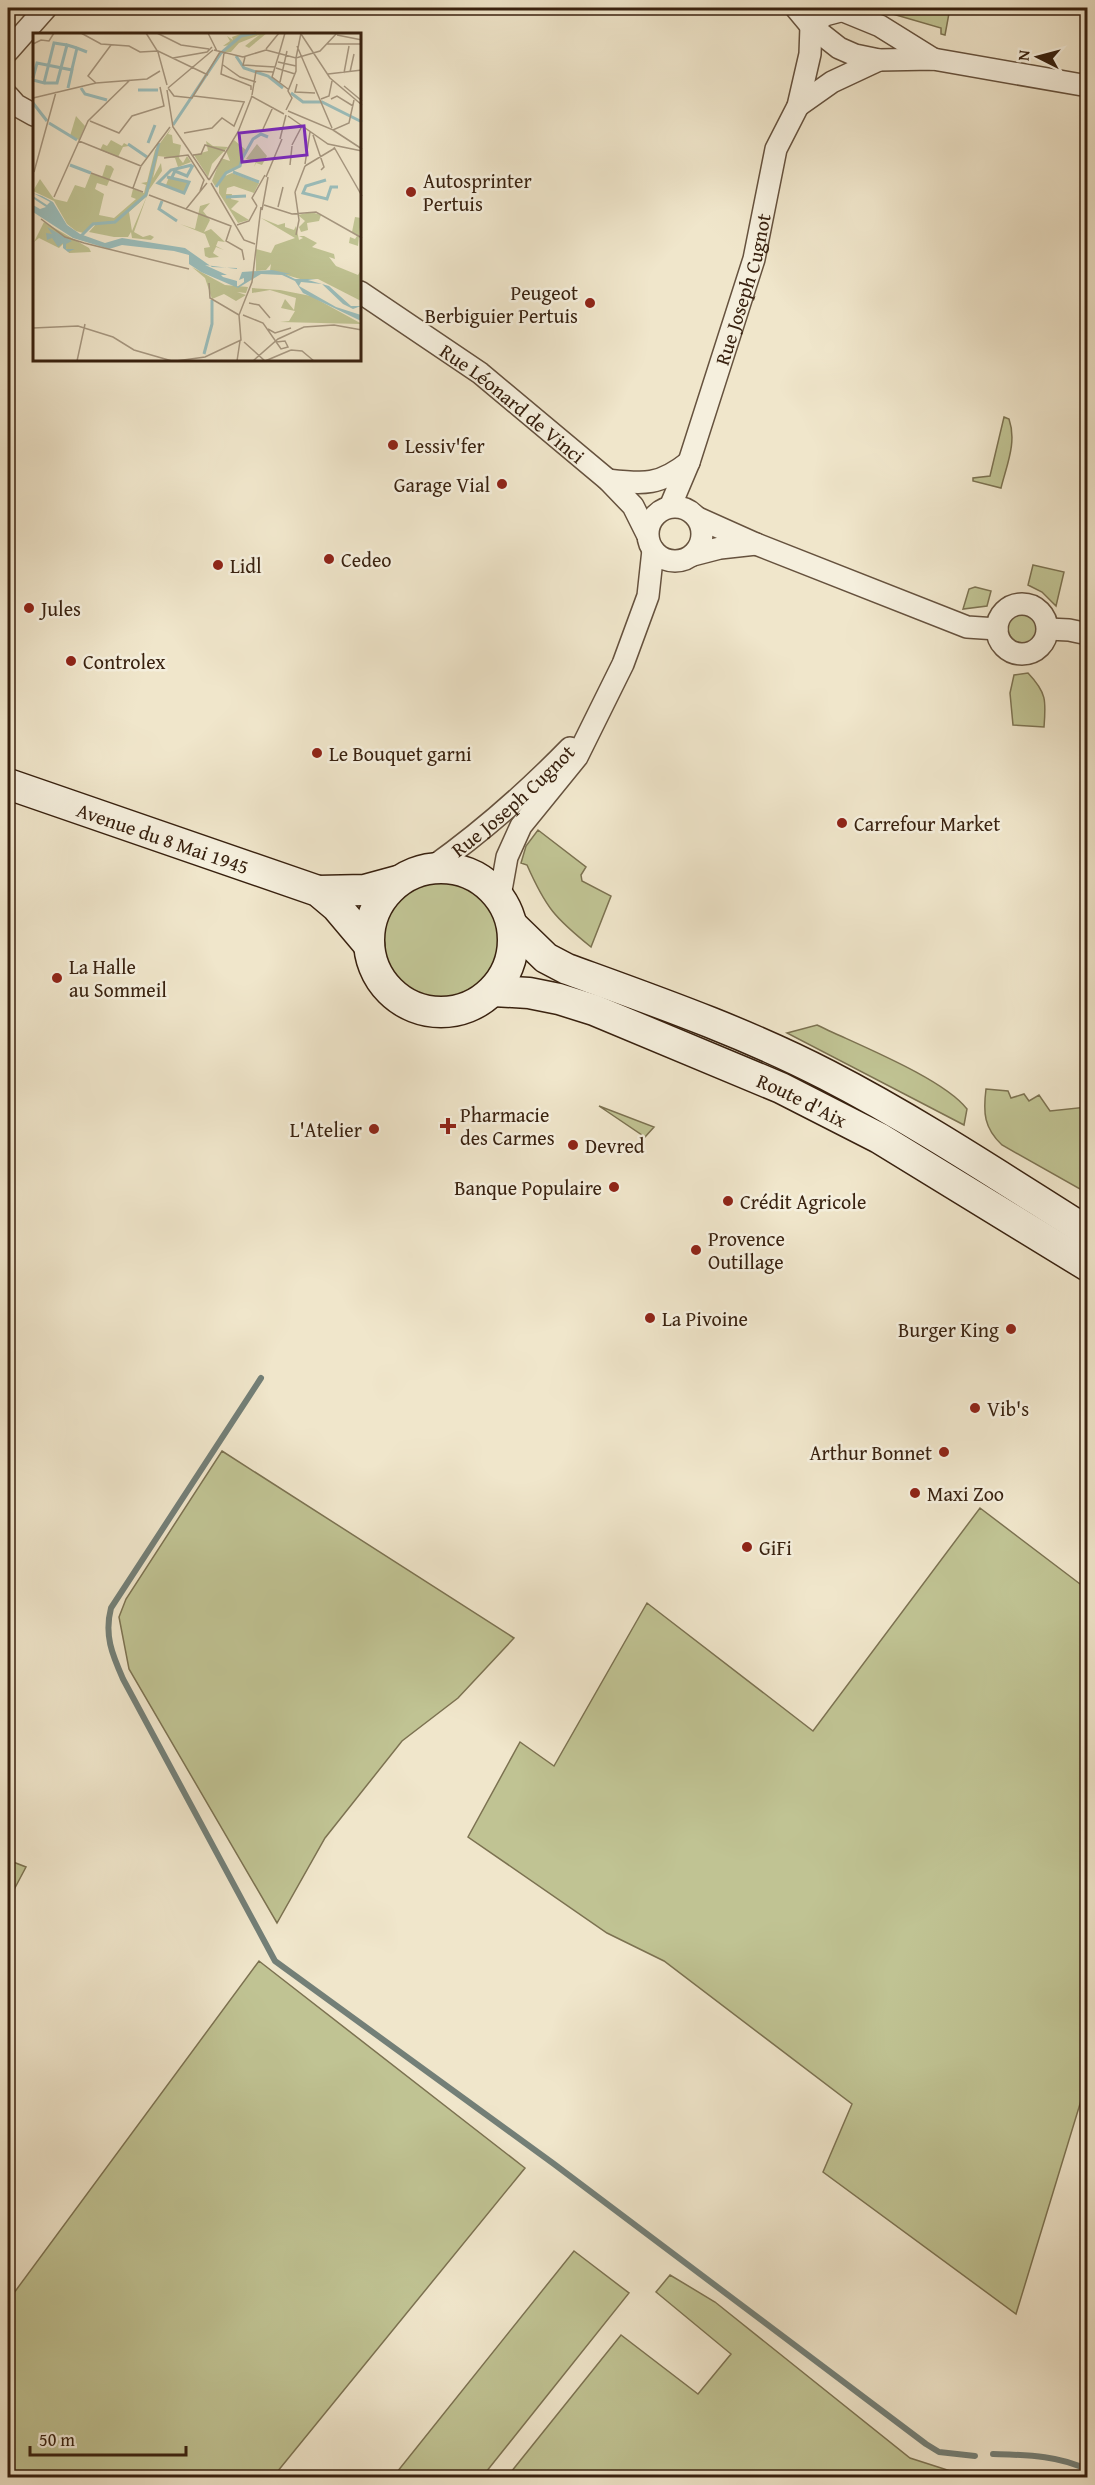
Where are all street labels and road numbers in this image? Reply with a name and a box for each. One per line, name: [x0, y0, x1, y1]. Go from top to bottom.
street label: Rue Joseph Cugnot: [707, 211, 777, 368]
street label: Rue Léonard de Vinci: [435, 336, 592, 470]
street label: Rue Joseph Cugnot: [445, 738, 581, 863]
street label: Avenue du 8 Mai 1945: [73, 794, 253, 881]
street label: Route d'Aix: [753, 1065, 853, 1134]

